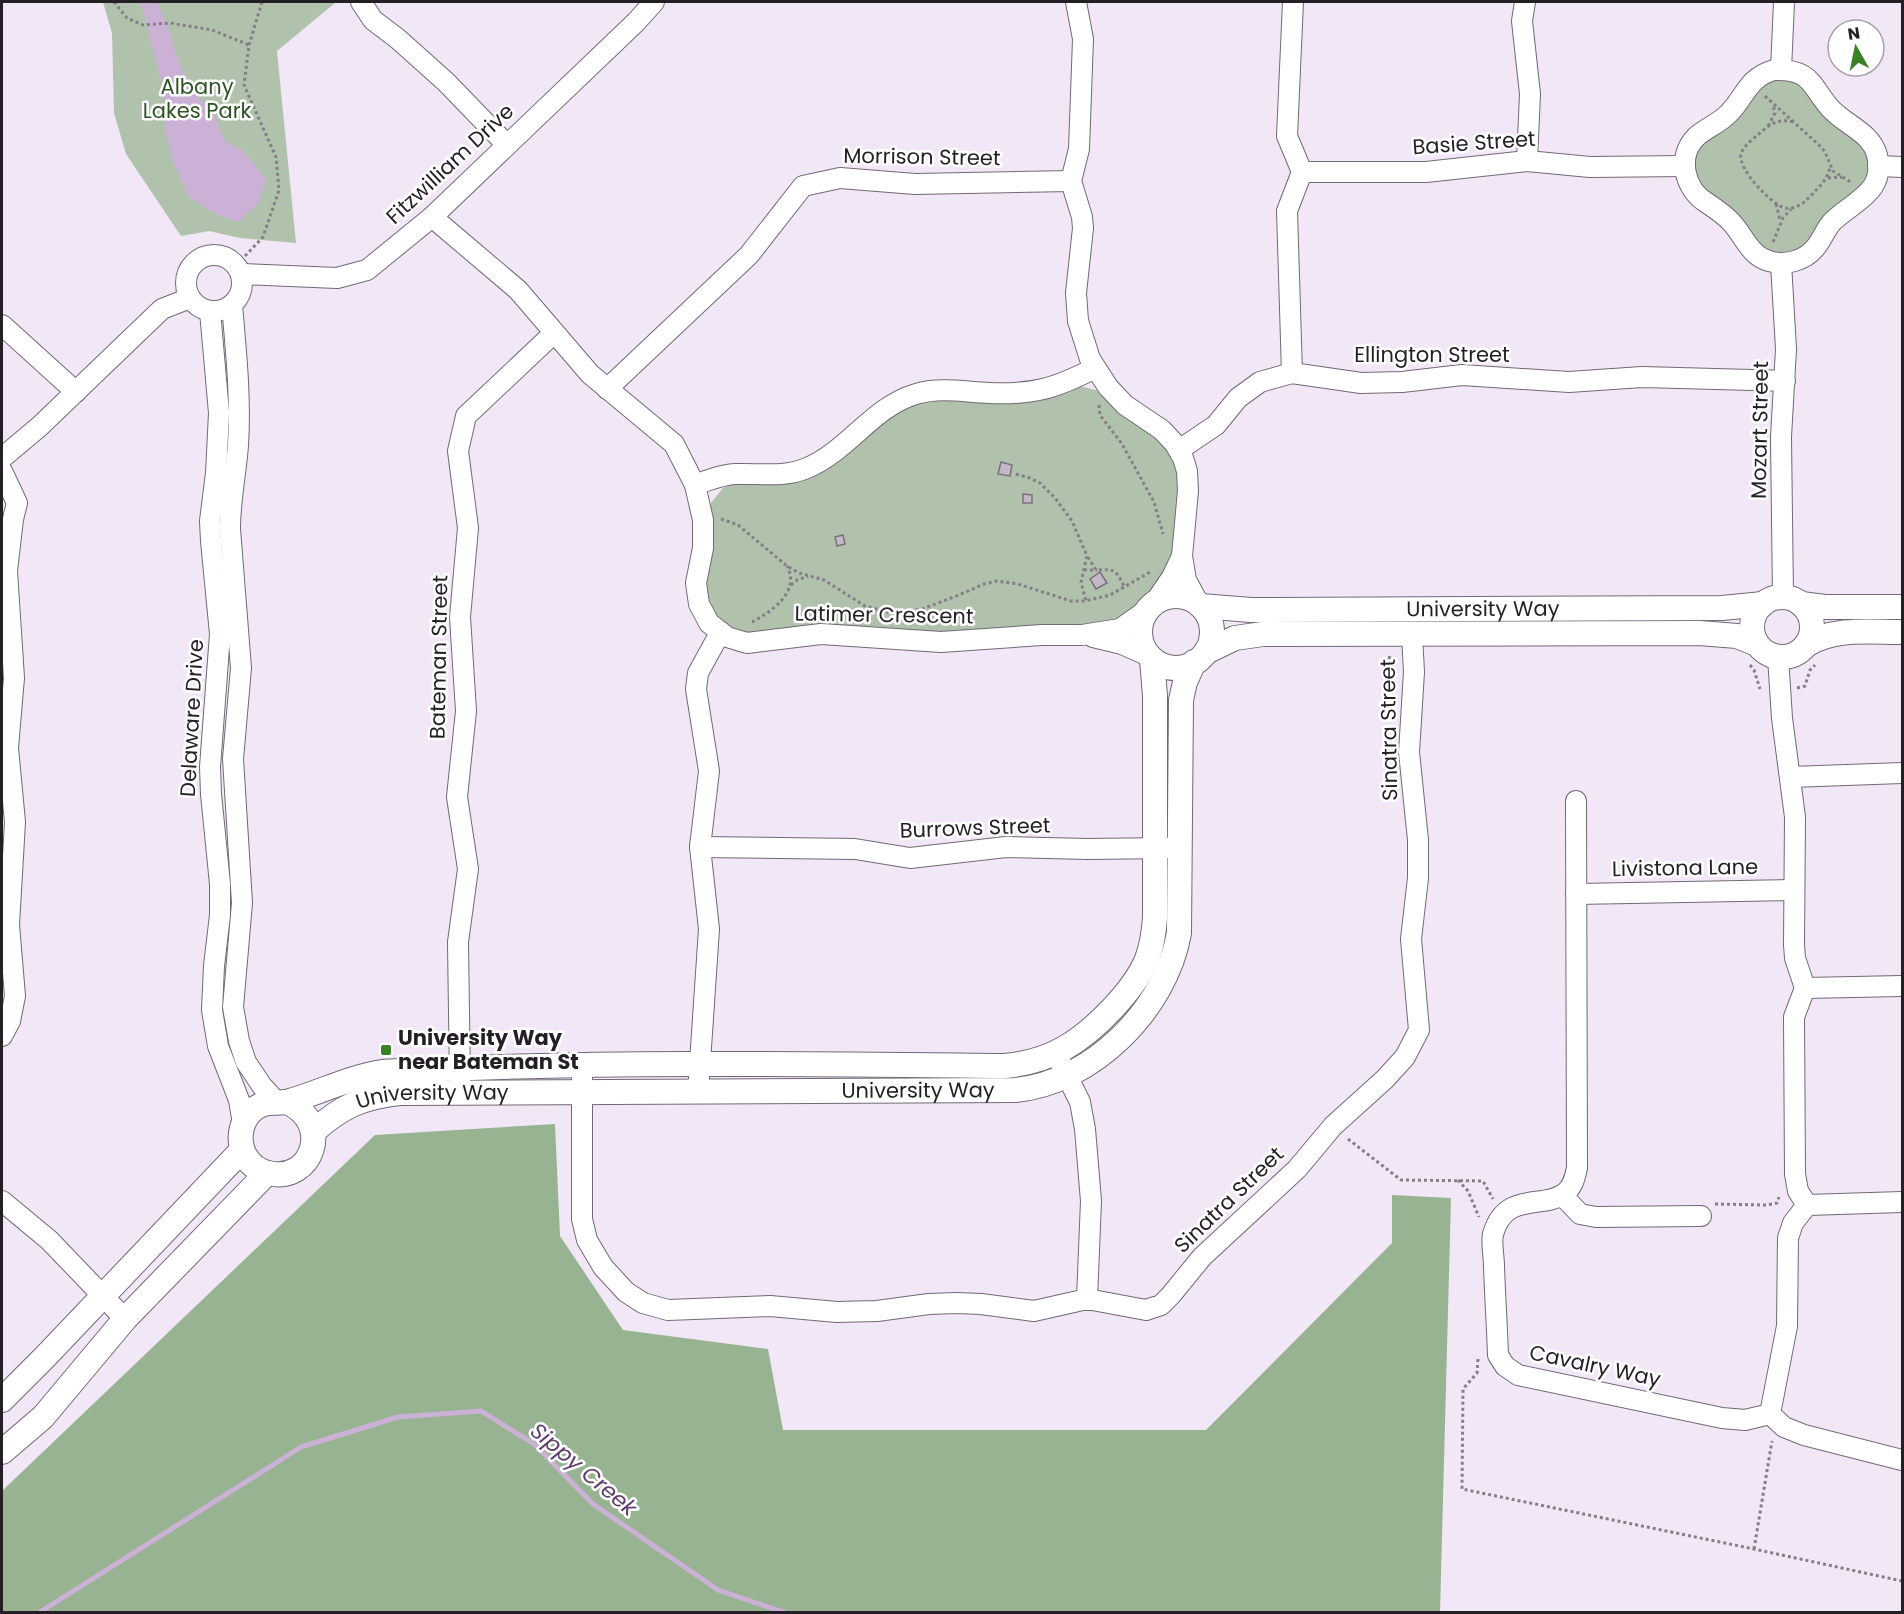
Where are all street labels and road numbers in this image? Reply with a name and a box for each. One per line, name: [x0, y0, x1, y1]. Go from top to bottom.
street label: Fitzwilliam Drive: [379, 97, 520, 230]
street label: Basie Street: [1411, 124, 1536, 161]
street label: Morrison Street: [843, 141, 1001, 172]
street label: Ellington Street: [1354, 340, 1510, 369]
street label: Mozart Street: [1744, 361, 1775, 499]
street label: Bateman Street: [423, 575, 454, 739]
street label: University Way: [1406, 594, 1560, 623]
street label: Latimer Crescent: [794, 598, 974, 631]
street label: Delaware Drive: [173, 638, 210, 798]
street label: Sinatra Street: [1373, 659, 1404, 801]
street label: Burrows Street: [899, 810, 1051, 845]
street label: Livistona Lane: [1612, 852, 1758, 883]
street label: University Way: [841, 1075, 995, 1105]
street label: University Way: [352, 1077, 509, 1116]
street label: Sinatra Street: [1168, 1140, 1290, 1259]
street label: Cavalry Way: [1527, 1337, 1663, 1394]

